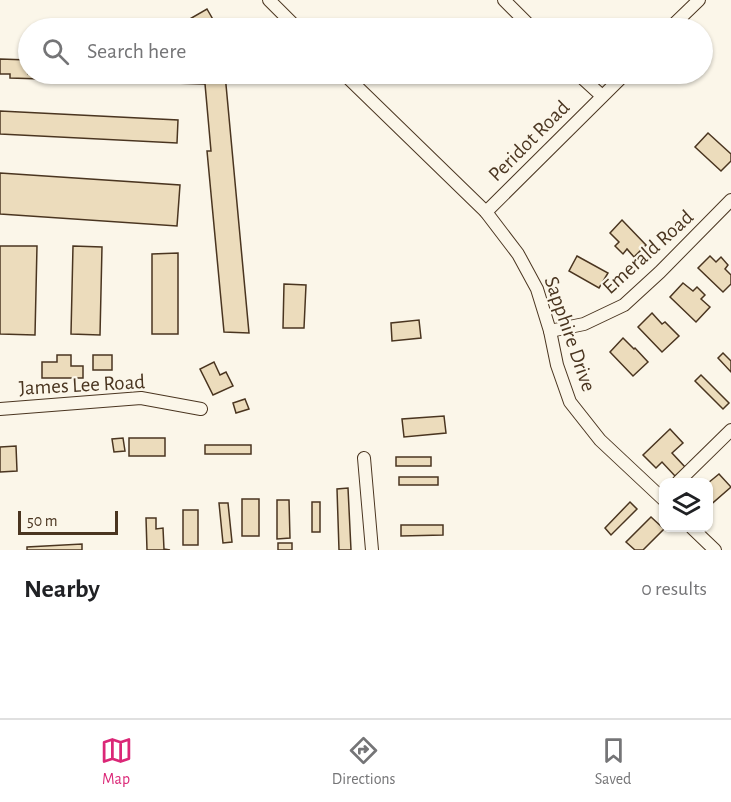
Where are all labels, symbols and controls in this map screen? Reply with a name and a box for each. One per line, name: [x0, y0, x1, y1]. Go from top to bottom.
search box: [18, 18, 713, 84]
icon: search: [39, 35, 72, 68]
text: Search here: [87, 40, 186, 62]
street label: Peridot Road: [485, 96, 574, 185]
street label: Emerald Road: [599, 206, 697, 298]
street label: Sapphire Drive: [541, 274, 599, 394]
street label: James Lee Road: [18, 371, 146, 399]
map controls: [659, 478, 713, 532]
button: layers: [659, 478, 713, 532]
scale bar: [18, 508, 118, 536]
text: 50 m: [27, 513, 58, 529]
text: Nearby: [24, 576, 100, 602]
text: 0 results: [641, 579, 707, 599]
tab: Map: [100, 734, 133, 789]
tab: Directions: [332, 734, 396, 789]
tab: Saved: [595, 734, 631, 789]

